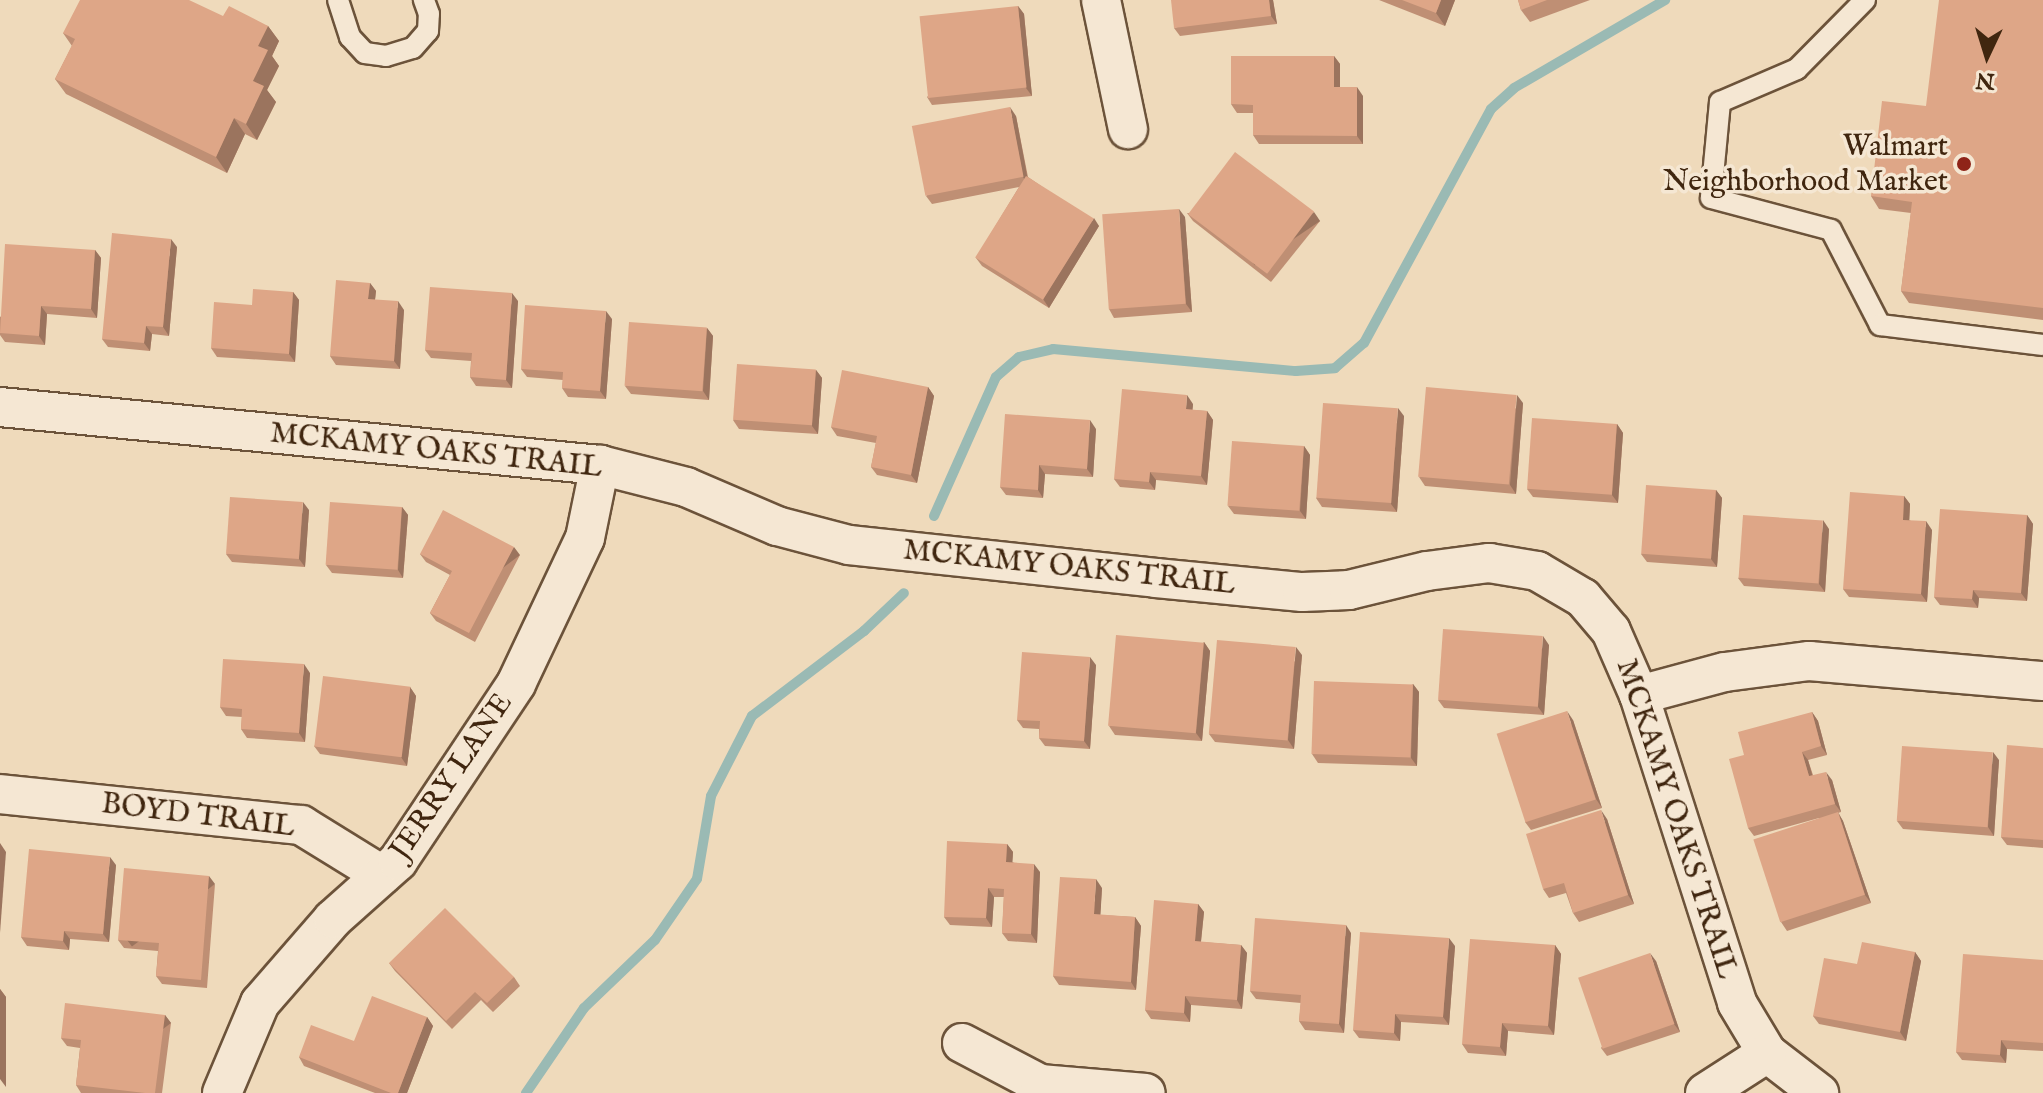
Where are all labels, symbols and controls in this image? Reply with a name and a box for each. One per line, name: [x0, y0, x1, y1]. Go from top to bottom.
north arrow: [1947, 16, 2027, 96]
text: N: [1975, 65, 1996, 95]
place label: Walmart Neighborhood Market: [1663, 129, 1948, 200]
marker: Walmart Neighborhood Market: [1955, 155, 1973, 173]
street label: MCKAMY OAKS TRAIL: [268, 416, 604, 486]
street label: MCKAMY OAKS TRAIL: [901, 533, 1237, 603]
street label: MCKAMY OAKS TRAIL: [1607, 655, 1745, 983]
street label: JERRY LANE: [383, 687, 521, 867]
street label: BOYD TRAIL: [99, 786, 297, 846]

